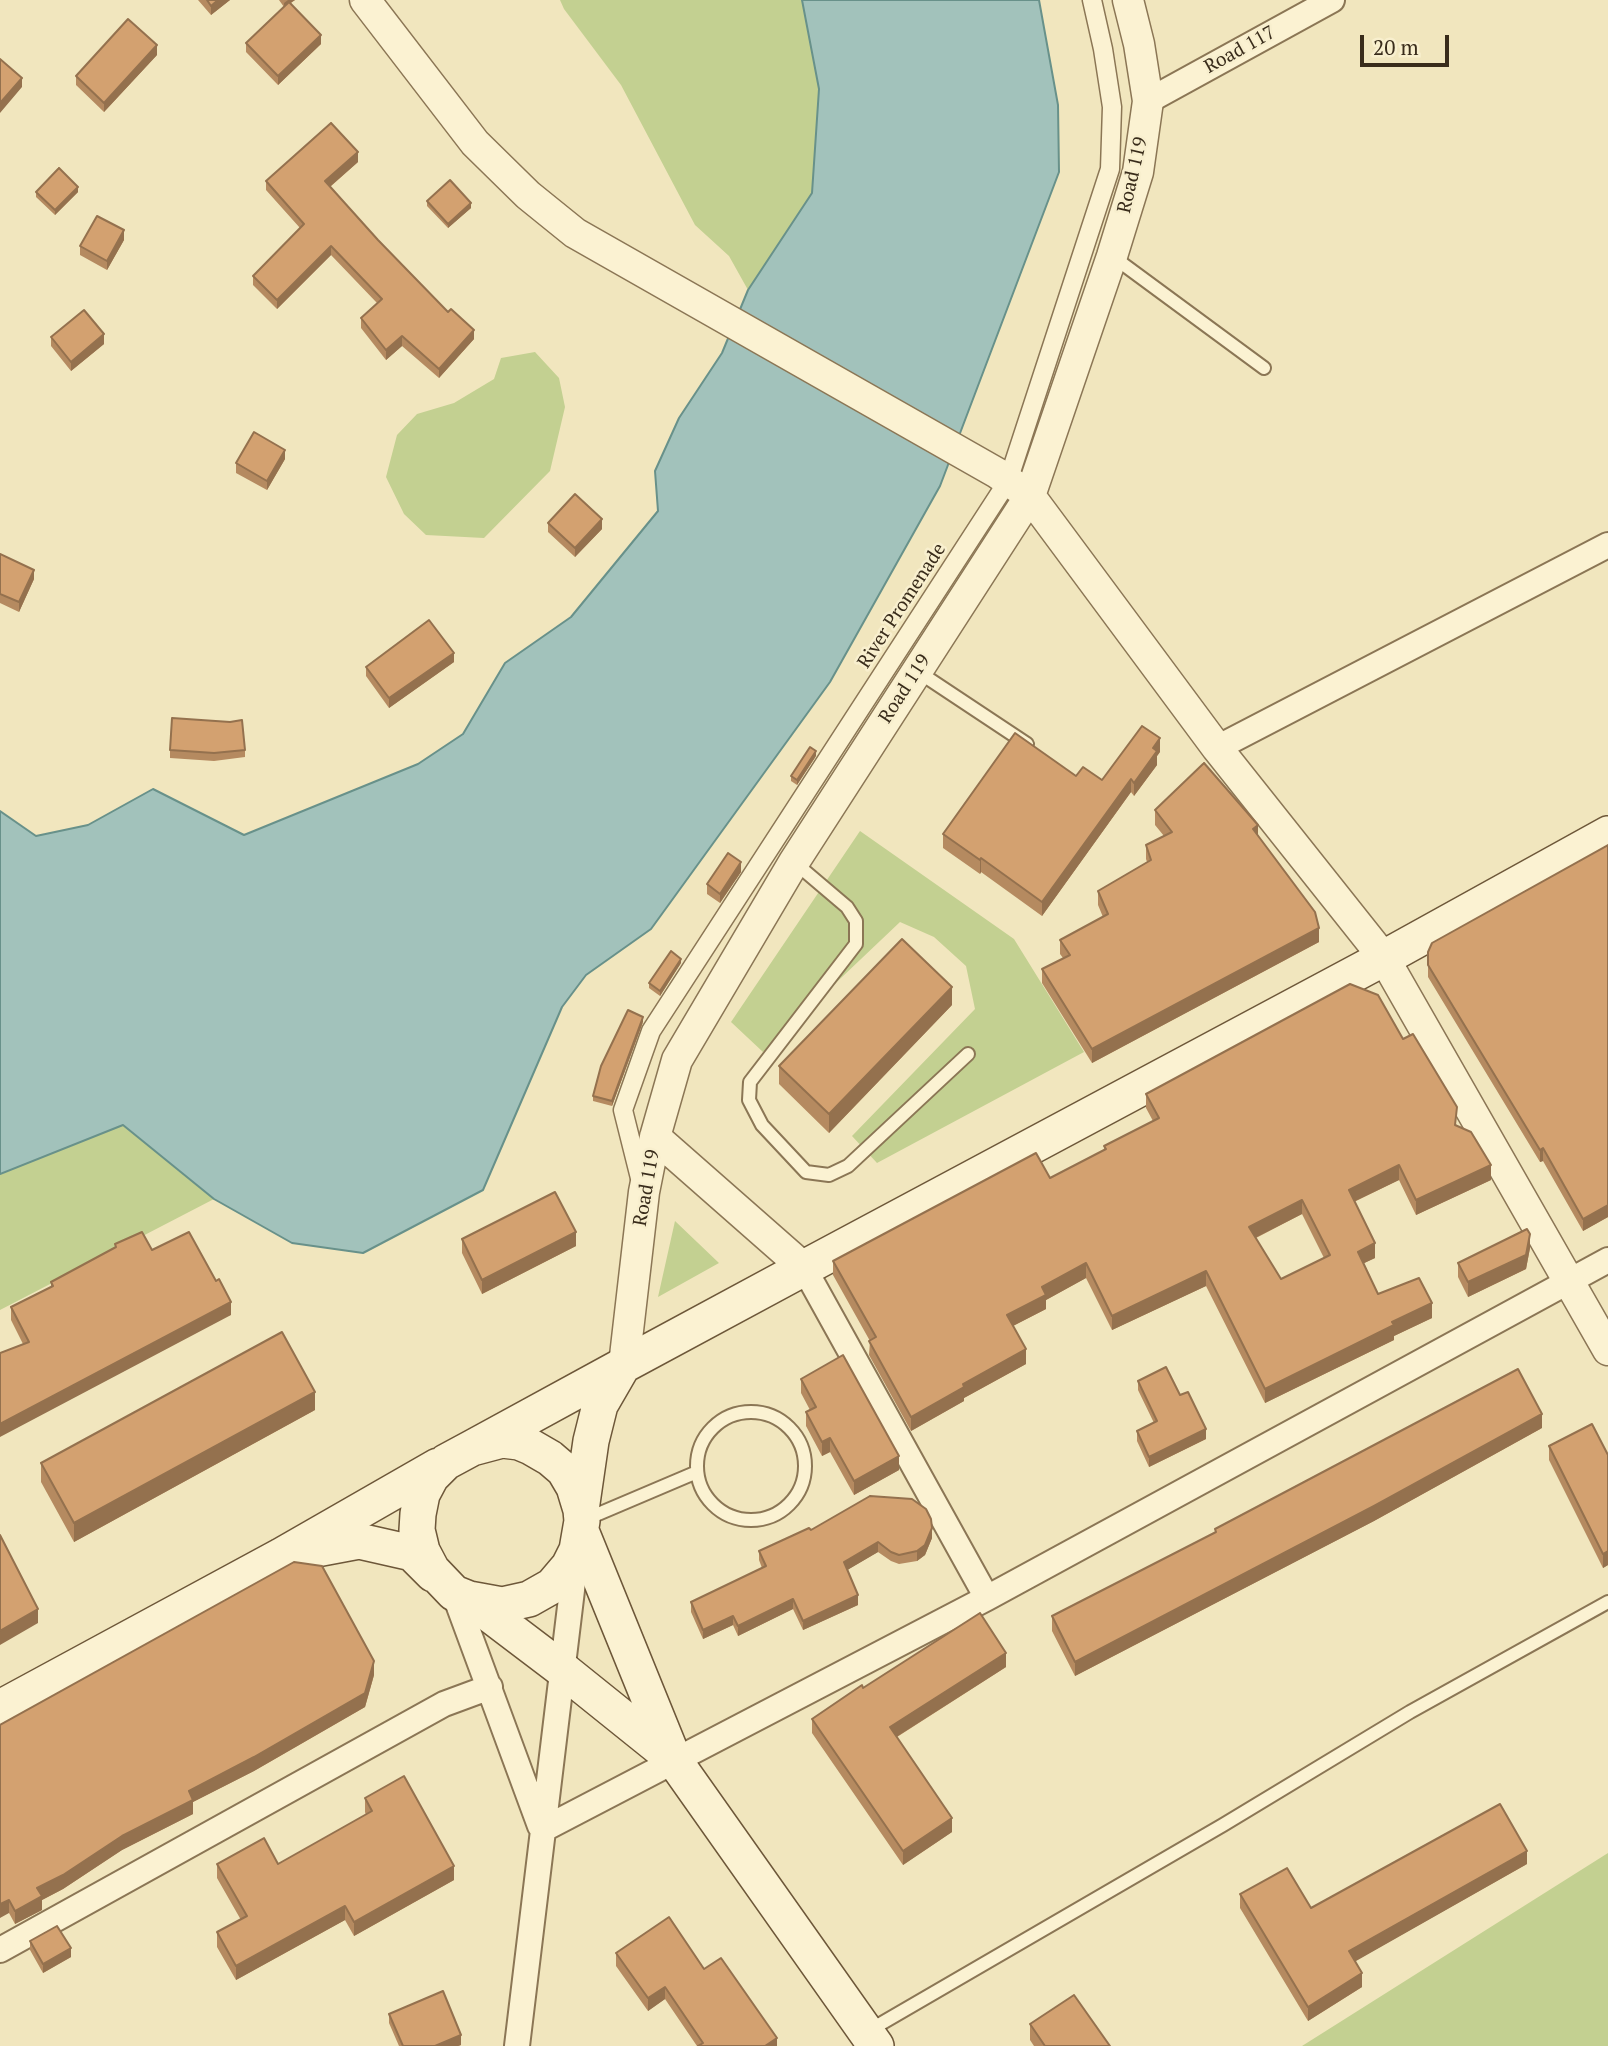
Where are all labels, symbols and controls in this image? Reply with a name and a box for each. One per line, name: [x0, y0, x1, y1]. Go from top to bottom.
street label: Road 117: [1201, 21, 1279, 79]
scale bar: [1363, 21, 1452, 65]
text: 20 m: [1373, 33, 1419, 61]
street label: Road 119: [1113, 135, 1153, 215]
street label: River Promenade: [853, 539, 951, 673]
street label: Road 119: [874, 650, 936, 728]
street label: Road 119: [629, 1148, 665, 1228]

